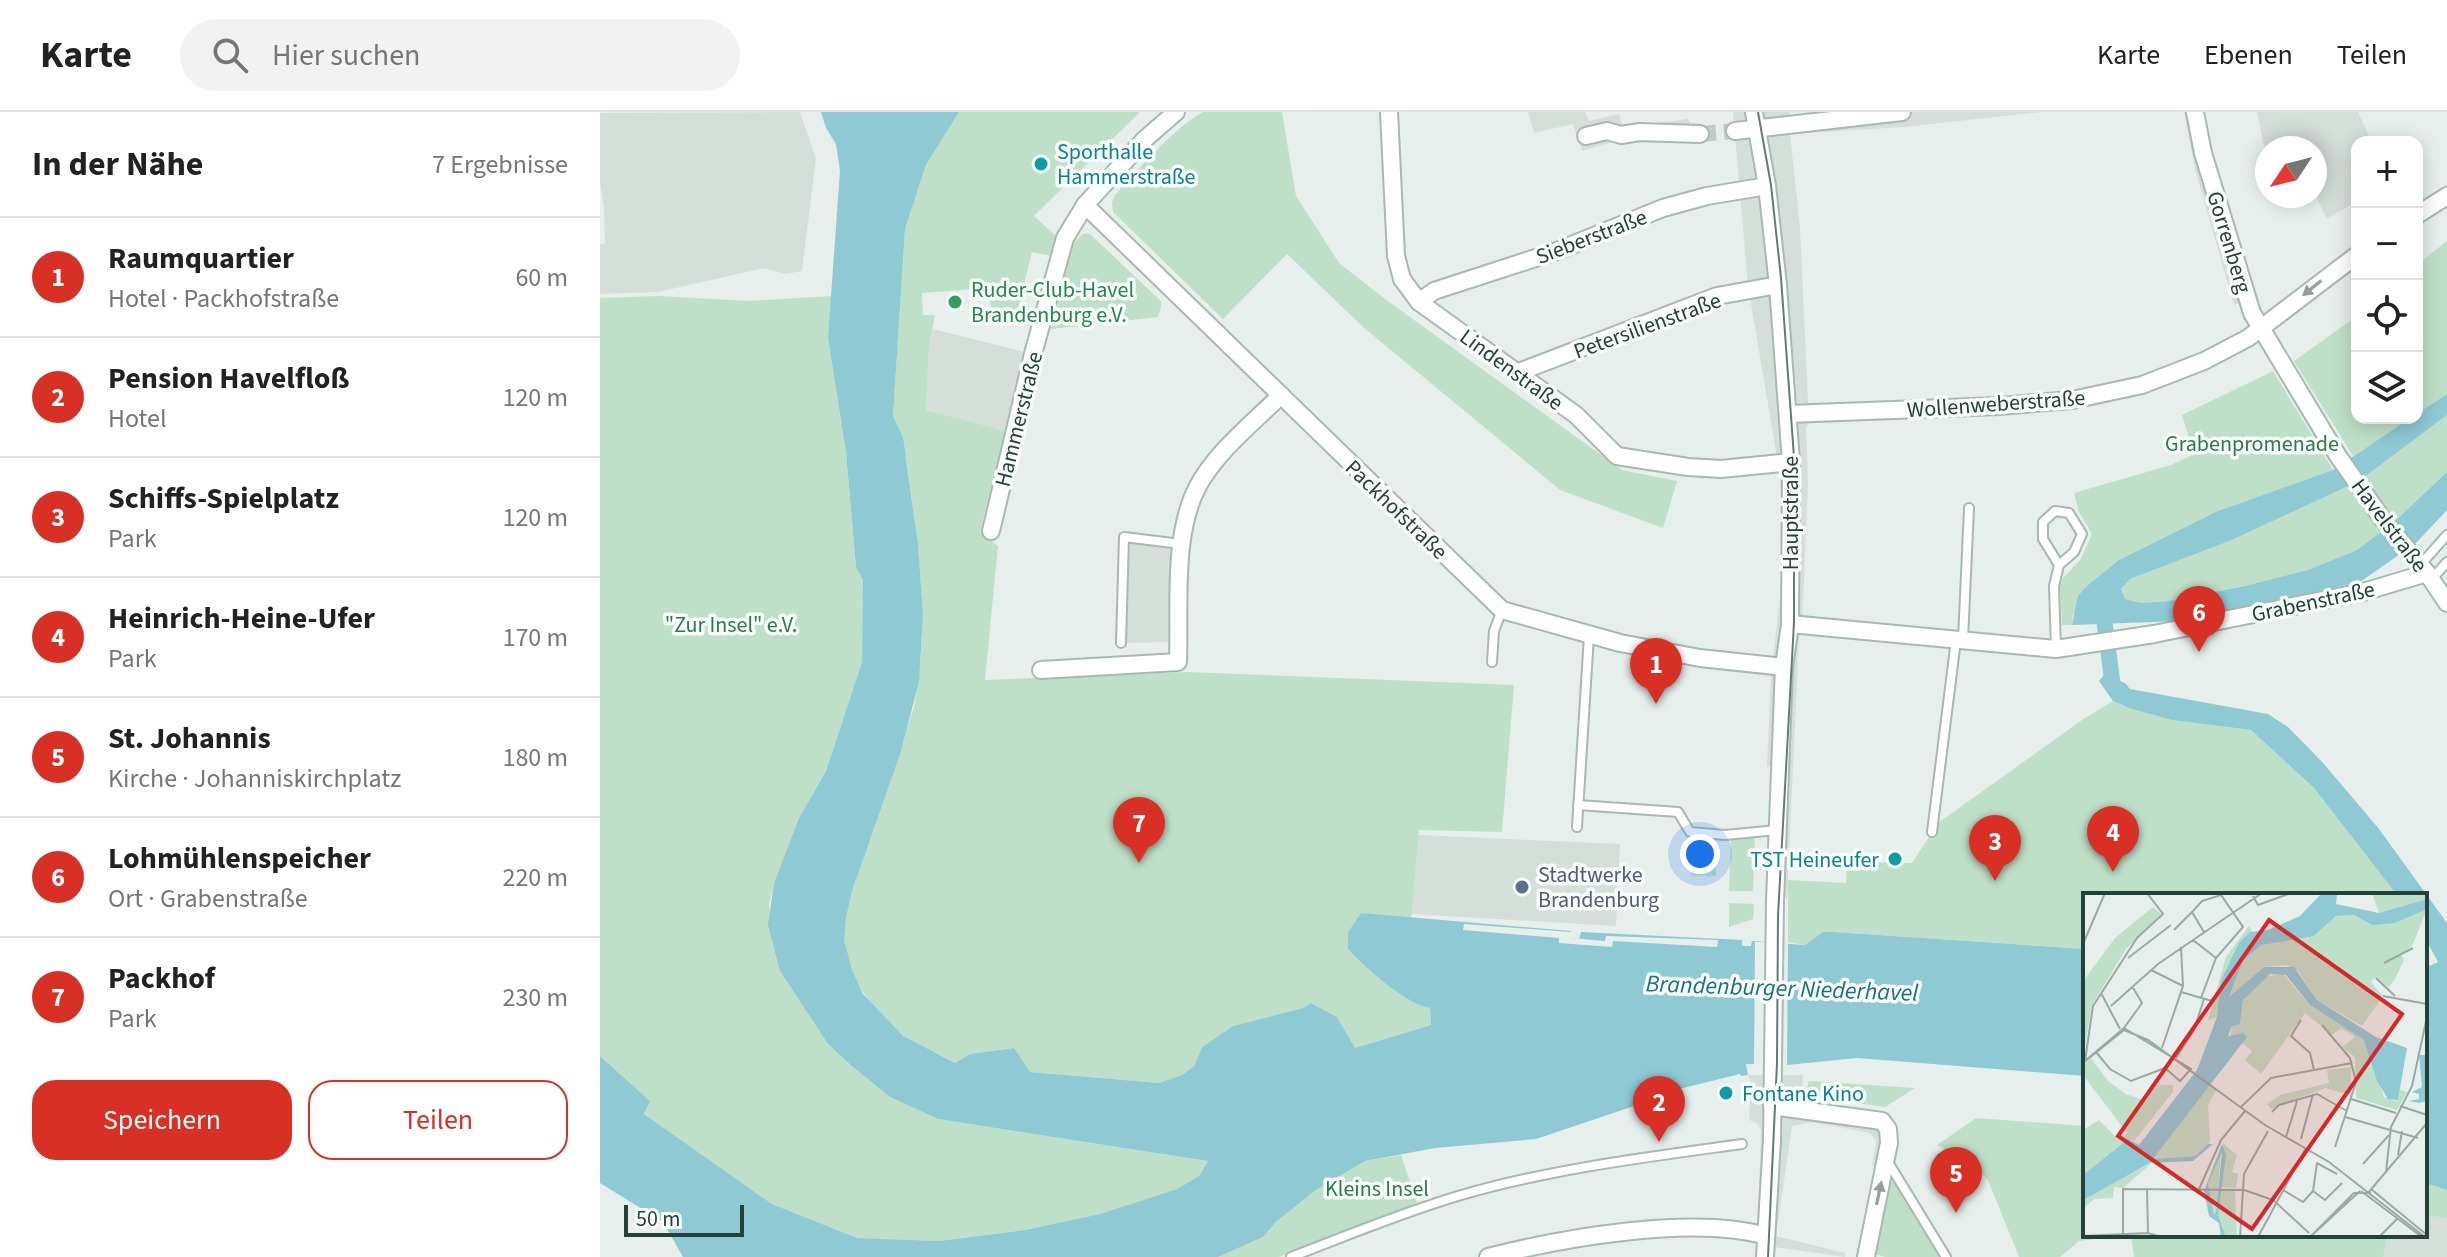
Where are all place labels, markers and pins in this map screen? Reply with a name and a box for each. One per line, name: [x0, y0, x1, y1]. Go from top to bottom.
place label: Sporthalle Hammerstraße: [1057, 136, 1195, 193]
marker: Sporthalle Hammerstraße: [1032, 155, 1050, 173]
place label: Ruder-Club-Havel Brandenburg e.V.: [971, 274, 1134, 331]
marker: Ruder-Club-Havel Brandenburg e.V.: [946, 293, 964, 311]
pin: 6: [2173, 586, 2225, 652]
pin: 1: [1630, 638, 1682, 704]
pin: 7: [1113, 797, 1165, 863]
pin: 4: [2087, 806, 2139, 872]
pin: 3: [1969, 815, 2021, 881]
place label: TST Heineufer: [1750, 844, 1879, 876]
marker: TST Heineufer: [1886, 850, 1904, 868]
place label: Stadtwerke Brandenburg: [1538, 859, 1659, 916]
marker: Stadtwerke Brandenburg: [1513, 878, 1531, 896]
pin: 2: [1633, 1076, 1685, 1142]
place label: Fontane Kino: [1742, 1078, 1864, 1110]
marker: Fontane Kino: [1717, 1084, 1735, 1102]
pin: 5: [1930, 1147, 1982, 1213]

